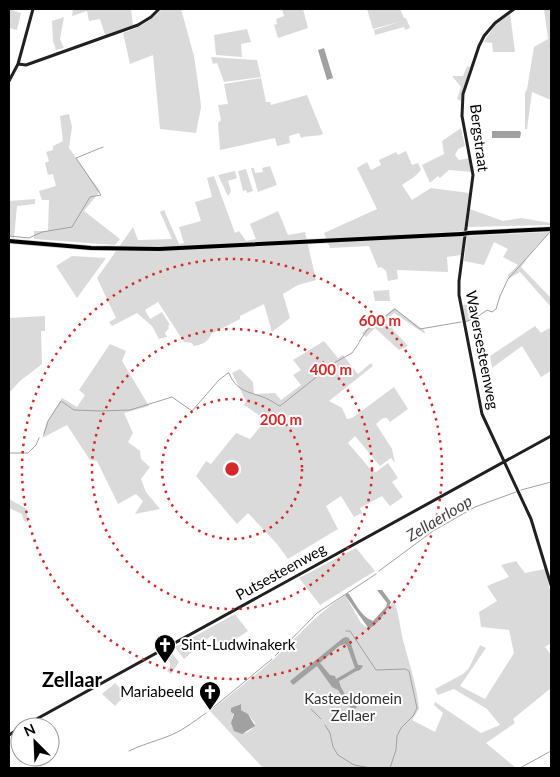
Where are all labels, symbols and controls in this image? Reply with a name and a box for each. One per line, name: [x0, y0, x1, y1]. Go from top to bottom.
street label: Bergstraat: [467, 103, 493, 173]
street label: Waversesteenweg: [463, 289, 503, 411]
text: 600 m: [359, 311, 401, 329]
text: 400 m: [310, 360, 352, 378]
text: 200 m: [260, 410, 302, 428]
centre of rings: [223, 460, 241, 478]
water label: Zellaerloop: [402, 491, 475, 545]
street label: Putsesteenweg: [232, 539, 329, 603]
church icon: Sint-Ludwinakerk: [153, 633, 177, 664]
place label: Sint-Ludwinakerk: [181, 635, 296, 653]
district label: Zellaar: [42, 667, 103, 691]
church icon: Mariabeeld: [198, 680, 222, 711]
place label: Mariabeeld: [120, 682, 194, 700]
park label: Kasteeldomein Zellaer: [304, 689, 402, 724]
north arrow: [10, 717, 60, 767]
text: N: [21, 720, 38, 740]

